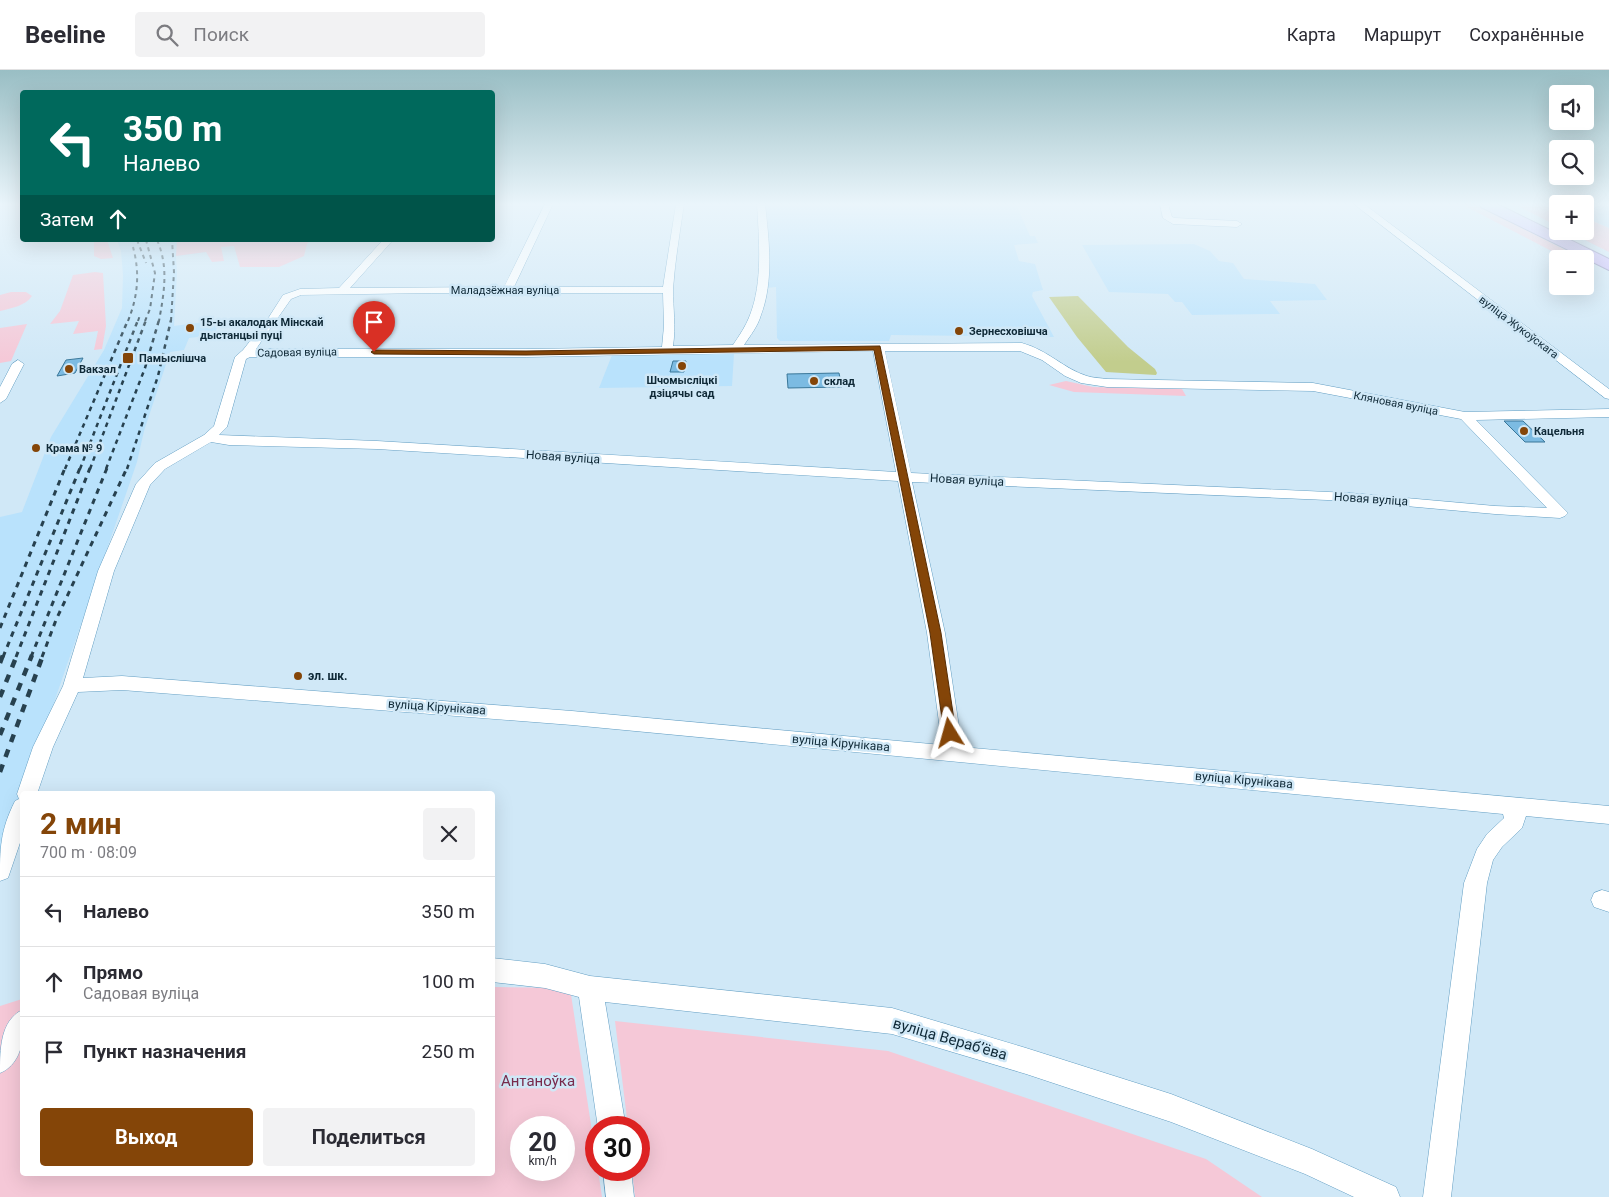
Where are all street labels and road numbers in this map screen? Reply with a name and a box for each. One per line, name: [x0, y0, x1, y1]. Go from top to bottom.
street label: Маладзёжная вуліца: [451, 284, 559, 297]
street label: вуліца Жукоўскага: [1476, 293, 1561, 361]
street label: Садовая вуліца: [257, 345, 337, 360]
street label: Кляновая вуліца: [1353, 389, 1439, 418]
street label: Новая вуліца: [526, 447, 600, 467]
street label: Новая вуліца: [930, 471, 1004, 489]
street label: Новая вуліца: [1334, 489, 1408, 509]
street label: вуліца Кірунікава: [388, 697, 486, 717]
street label: вуліца Кірунікава: [792, 732, 890, 754]
street label: вуліца Кірунікава: [1195, 769, 1293, 791]
street label: вуліца Верабʼёва: [891, 1014, 1009, 1064]

